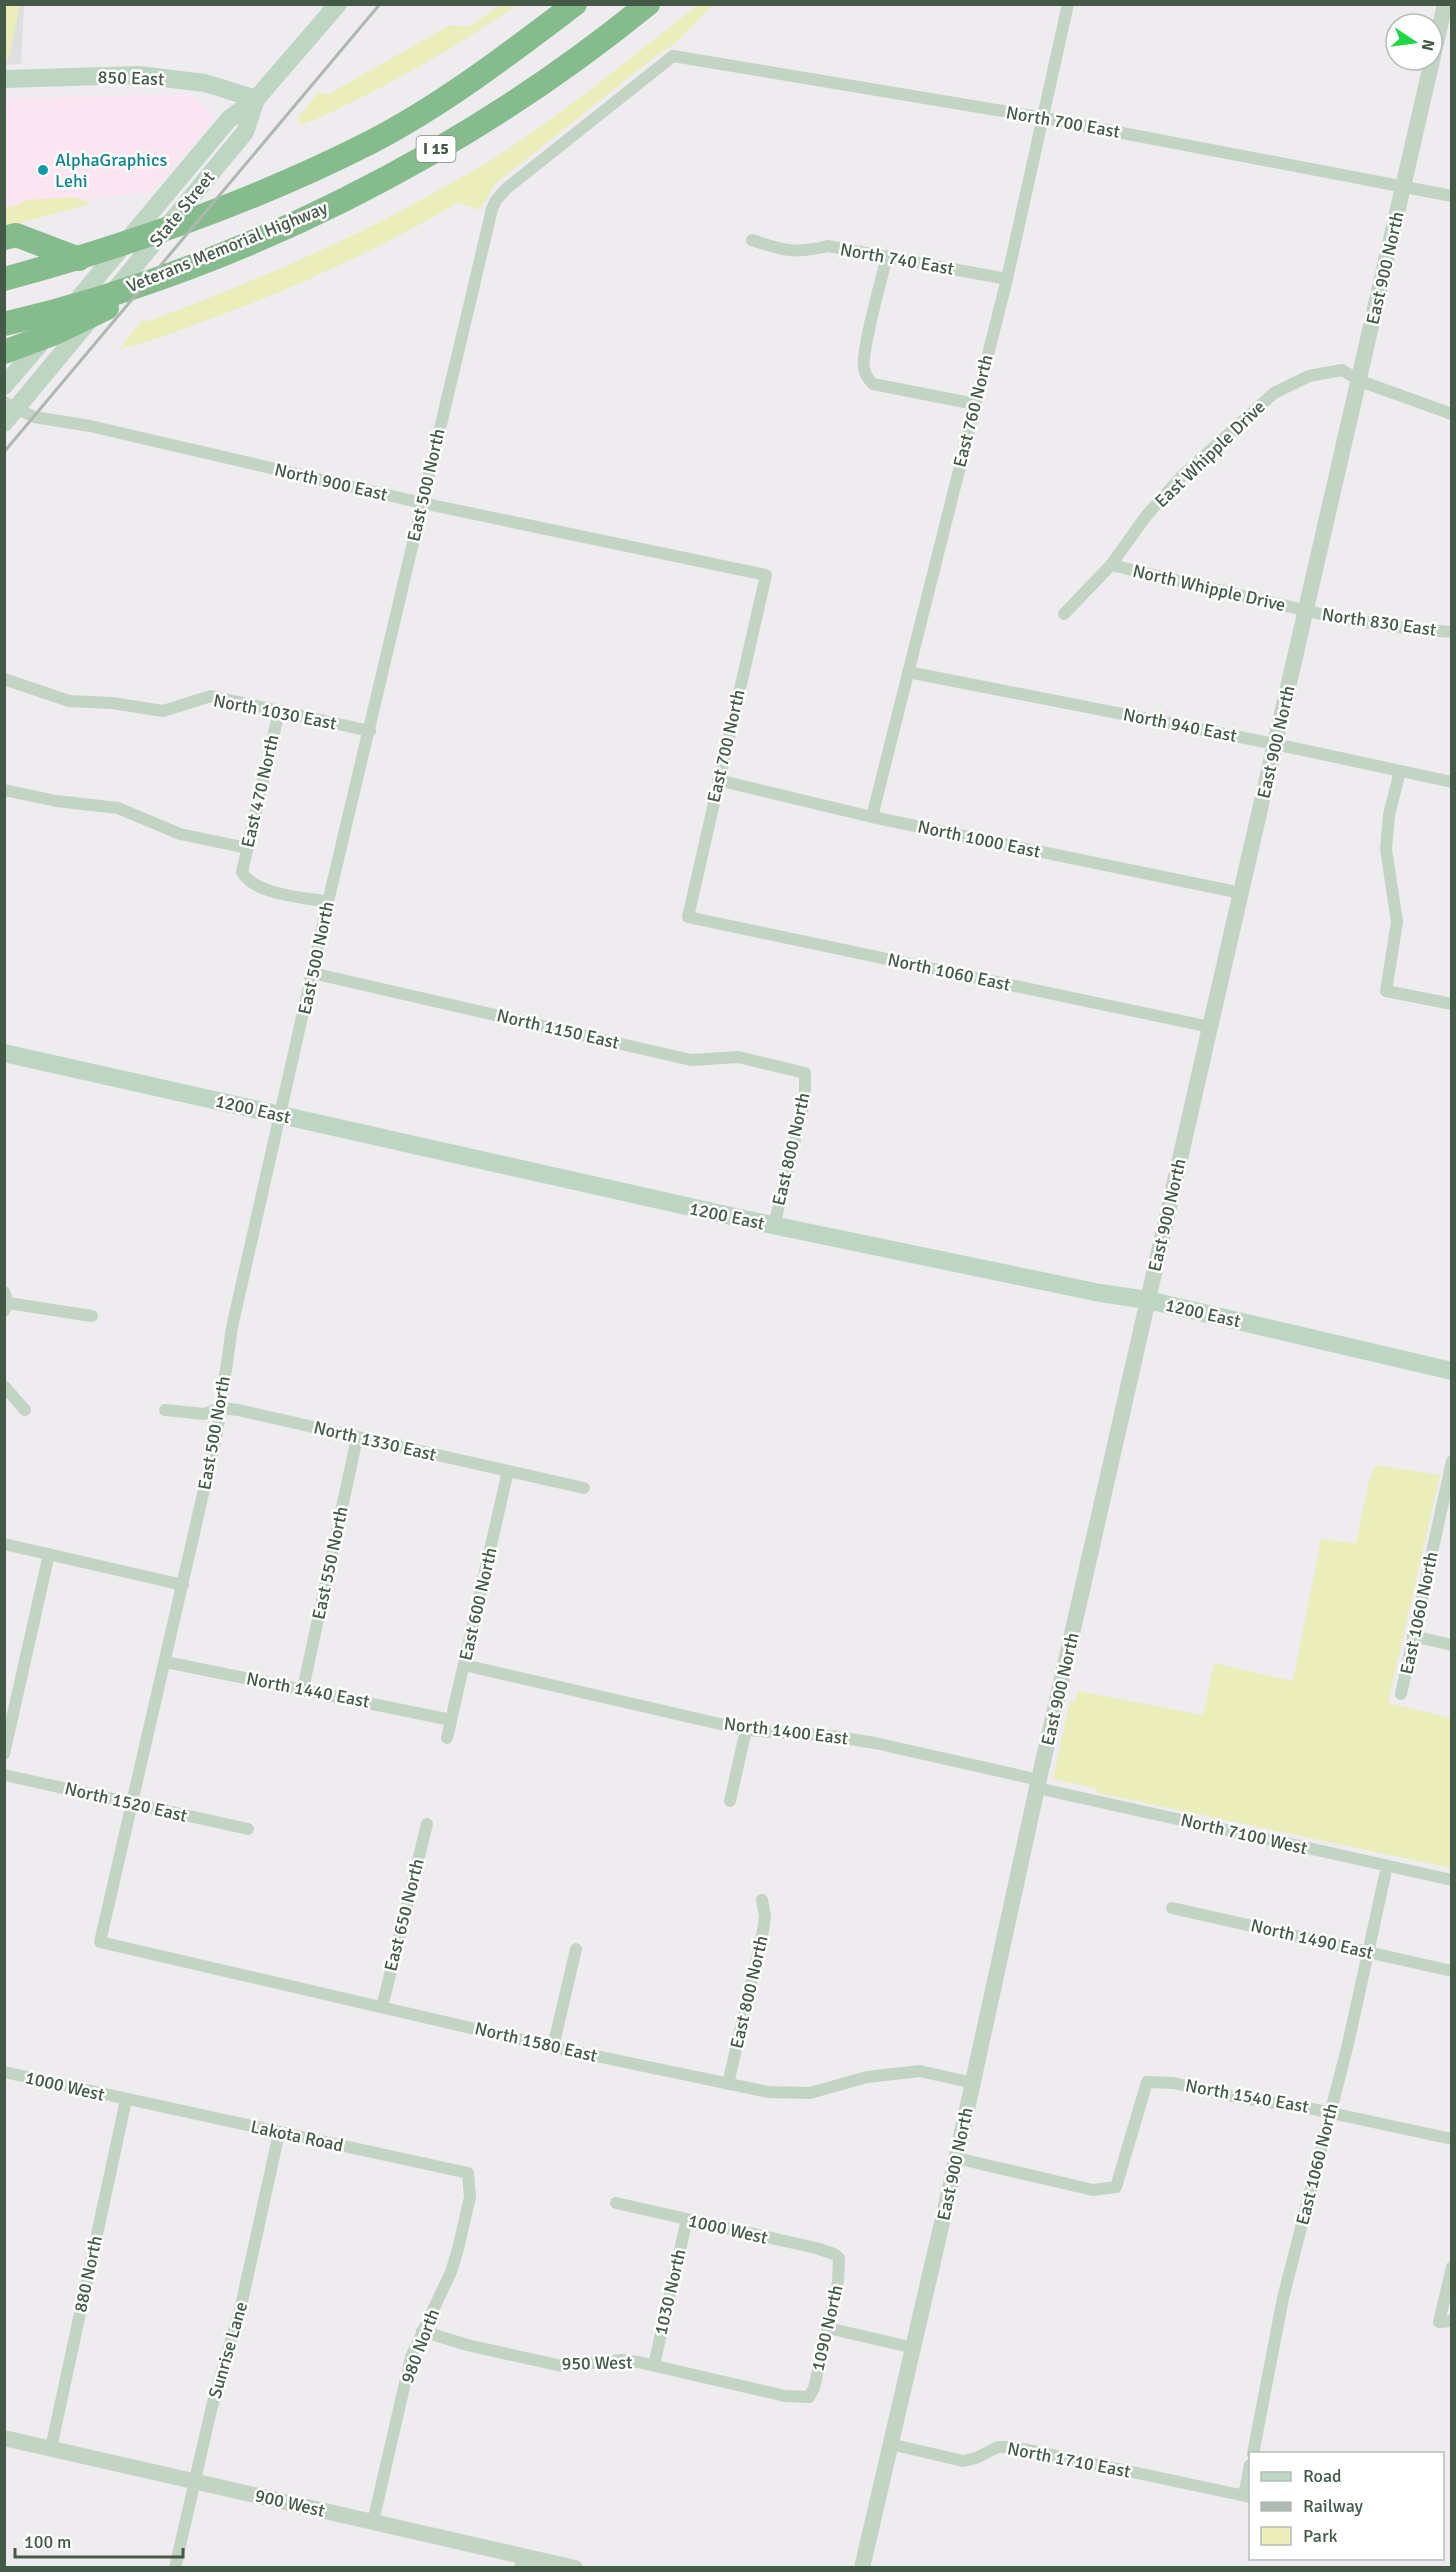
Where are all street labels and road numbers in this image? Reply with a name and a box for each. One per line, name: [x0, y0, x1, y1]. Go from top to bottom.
street label: 850 East: [97, 66, 165, 90]
street label: North 700 East: [1004, 101, 1122, 143]
road number: I 15: [416, 136, 456, 162]
street label: State Street: [145, 167, 219, 251]
street label: Veterans Memorial Highway: [123, 196, 331, 297]
street label: East 900 North: [1361, 209, 1409, 327]
street label: North 740 East: [838, 238, 956, 280]
street label: East 760 North: [948, 352, 998, 470]
street label: East Whipple Drive: [1150, 396, 1270, 512]
street label: East 500 North: [402, 426, 450, 544]
street label: North 900 East: [272, 458, 390, 506]
street label: North Whipple Drive: [1131, 560, 1287, 616]
street label: North 830 East: [1320, 603, 1438, 641]
street label: East 900 North: [1252, 683, 1300, 801]
street label: East 700 North: [702, 687, 750, 805]
street label: North 1030 East: [212, 689, 338, 735]
street label: North 940 East: [1121, 703, 1239, 747]
street label: East 470 North: [236, 732, 284, 850]
street label: North 1000 East: [916, 815, 1042, 863]
street label: East 500 North: [293, 899, 339, 1017]
street label: North 1060 East: [886, 948, 1012, 996]
street label: North 1150 East: [495, 1004, 621, 1054]
street label: 1200 East: [213, 1090, 293, 1128]
street label: East 800 North: [767, 1090, 815, 1208]
street label: East 900 North: [1143, 1156, 1191, 1274]
street label: 1200 East: [687, 1197, 767, 1235]
street label: 1200 East: [1163, 1294, 1243, 1332]
street label: East 500 North: [193, 1374, 235, 1492]
street label: North 1330 East: [312, 1416, 438, 1466]
street label: East 550 North: [307, 1504, 353, 1622]
street label: East 600 North: [454, 1545, 502, 1663]
street label: East 1060 North: [1395, 1550, 1443, 1676]
street label: East 900 North: [1036, 1630, 1084, 1748]
street label: North 1440 East: [245, 1667, 371, 1713]
street label: North 1400 East: [723, 1712, 849, 1750]
street label: North 1520 East: [63, 1777, 189, 1827]
street label: North 7100 West: [1179, 1809, 1309, 1859]
street label: East 650 North: [379, 1856, 429, 1974]
street label: North 1490 East: [1249, 1914, 1375, 1964]
street label: East 800 North: [725, 1933, 773, 2051]
street label: North 1580 East: [473, 2017, 599, 2067]
street label: 1000 West: [23, 2066, 107, 2106]
street label: North 1540 East: [1184, 2074, 1310, 2118]
street label: East 1060 North: [1291, 2101, 1343, 2227]
street label: East 900 North: [932, 2105, 978, 2223]
street label: Lakota Road: [249, 2115, 345, 2157]
street label: 1000 West: [686, 2209, 770, 2249]
street label: 880 North: [69, 2234, 107, 2314]
street label: 1030 North: [649, 2247, 691, 2337]
street label: 1090 North: [806, 2283, 848, 2373]
street label: Sunrise Lane: [204, 2299, 252, 2401]
street label: 980 North: [396, 2306, 444, 2386]
street label: 950 West: [561, 2351, 633, 2375]
street label: North 1710 East: [1006, 2437, 1132, 2483]
street label: 900 West: [253, 2484, 327, 2522]

